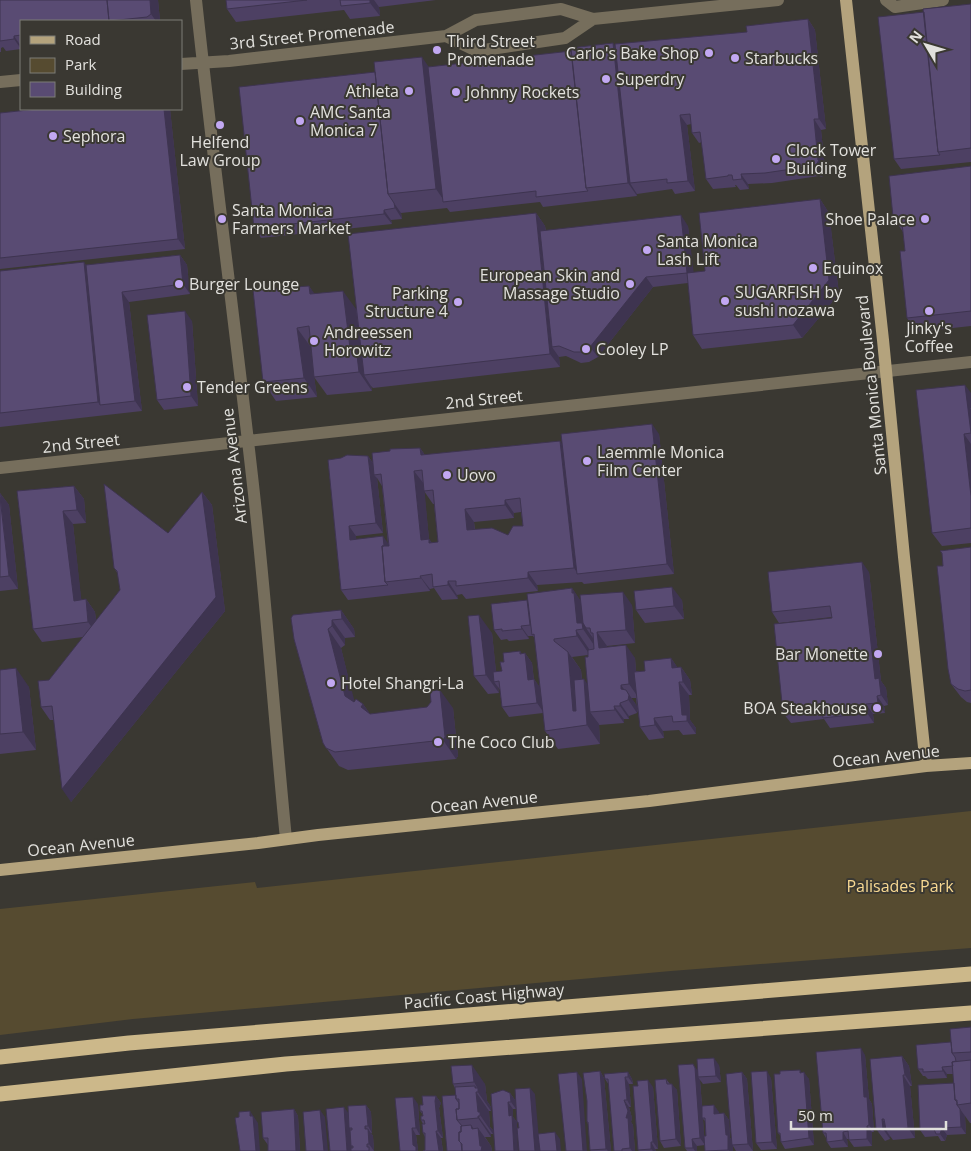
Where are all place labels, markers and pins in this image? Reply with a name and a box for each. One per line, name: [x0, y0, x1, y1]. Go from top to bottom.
place label: Third Street Promenade: [447, 30, 535, 70]
place label: Carlo's Bake Shop: [566, 42, 699, 64]
marker: Third Street Promenade: [431, 44, 443, 56]
marker: Carlo's Bake Shop: [703, 47, 715, 59]
place label: Starbucks: [745, 47, 818, 69]
marker: Starbucks: [729, 52, 741, 64]
place label: Superdry: [616, 68, 685, 90]
marker: Superdry: [600, 73, 612, 85]
place label: Athleta: [346, 80, 399, 102]
place label: Johnny Rockets: [464, 81, 579, 103]
marker: Athleta: [403, 85, 415, 97]
marker: Johnny Rockets: [450, 86, 462, 98]
place label: AMC Santa Monica 7: [310, 101, 391, 141]
marker: AMC Santa Monica 7: [294, 115, 306, 127]
marker: Helfend Law Group: [214, 119, 226, 131]
place label: Sephora: [63, 125, 125, 147]
marker: Sephora: [47, 130, 59, 142]
place label: Helfend Law Group: [179, 131, 261, 171]
place label: Clock Tower Building: [786, 139, 877, 179]
marker: Clock Tower Building: [770, 153, 782, 165]
place label: Santa Monica Farmers Market: [232, 199, 351, 239]
place label: Shoe Palace: [826, 208, 915, 230]
marker: Santa Monica Farmers Market: [216, 213, 228, 225]
marker: Shoe Palace: [919, 213, 931, 225]
place label: Santa Monica Lash Lift: [657, 230, 758, 270]
marker: Santa Monica Lash Lift: [641, 244, 653, 256]
place label: Equinox: [823, 257, 884, 279]
marker: Equinox: [807, 262, 819, 274]
place label: European Skin and Massage Studio: [480, 264, 620, 304]
place label: Burger Lounge: [189, 273, 299, 295]
marker: Burger Lounge: [173, 278, 185, 290]
marker: European Skin and Massage Studio: [624, 278, 636, 290]
place label: SUGARFISH by sushi nozawa: [735, 281, 843, 321]
place label: Parking Structure 4: [365, 282, 448, 322]
marker: SUGARFISH by sushi nozawa: [719, 295, 731, 307]
marker: Parking Structure 4: [452, 296, 464, 308]
marker: Jinky's Coffee: [923, 305, 935, 317]
place label: Jinky's Coffee: [904, 317, 953, 357]
place label: Andreessen Horowitz: [324, 321, 412, 361]
marker: Andreessen Horowitz: [308, 335, 320, 347]
place label: Cooley LP: [596, 338, 669, 360]
marker: Cooley LP: [580, 343, 592, 355]
place label: Tender Greens: [197, 376, 308, 398]
marker: Tender Greens: [181, 381, 193, 393]
place label: Laemmle Monica Film Center: [597, 441, 724, 481]
marker: Laemmle Monica Film Center: [581, 455, 593, 467]
place label: Uovo: [457, 464, 496, 486]
marker: Uovo: [441, 469, 453, 481]
place label: Bar Monette: [775, 643, 868, 665]
marker: Bar Monette: [872, 648, 884, 660]
place label: Hotel Shangri-La: [341, 672, 464, 694]
marker: Hotel Shangri-La: [325, 677, 337, 689]
place label: BOA Steakhouse: [743, 697, 867, 719]
marker: BOA Steakhouse: [871, 702, 883, 714]
place label: The Coco Club: [448, 731, 555, 753]
marker: The Coco Club: [432, 736, 444, 748]

